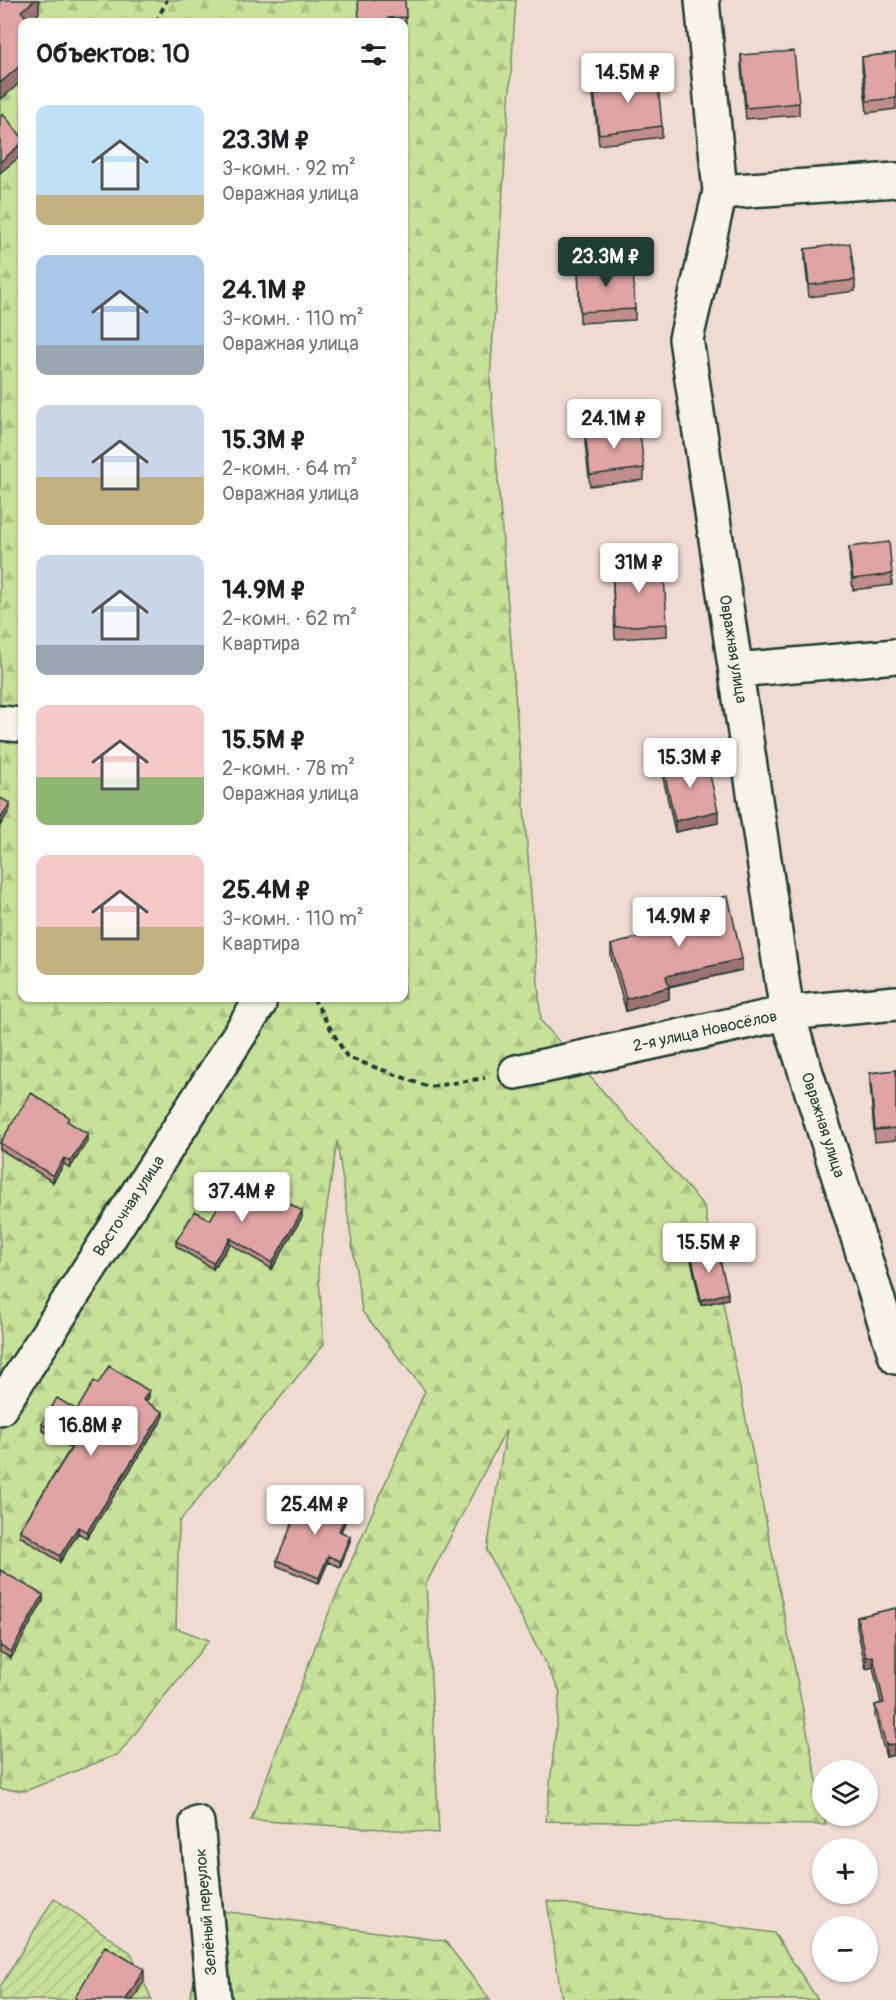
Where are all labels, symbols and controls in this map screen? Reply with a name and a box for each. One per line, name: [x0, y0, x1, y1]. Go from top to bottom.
text: Объектов: 10: [36, 38, 190, 70]
icon: filters: [357, 38, 390, 71]
pin: 14.5M ₽: [573, 53, 683, 104]
text: 14.5M ₽: [595, 60, 661, 85]
text: 23.3M ₽: [222, 124, 310, 156]
icon: home: [84, 129, 156, 201]
text: 3-комн. · 92 m²: [222, 156, 356, 181]
text: Овражная улица: [222, 181, 359, 206]
pin: 23.3M ₽: [551, 237, 661, 288]
text: 23.3M ₽: [572, 244, 640, 269]
text: 24.1M ₽: [222, 274, 307, 306]
icon: home: [84, 279, 156, 351]
text: 3-комн. · 110 m²: [222, 306, 364, 331]
text: Овражная улица: [222, 331, 359, 356]
pin: 24.1M ₽: [559, 399, 669, 450]
text: 24.1M ₽: [581, 406, 647, 431]
text: 15.3M ₽: [222, 424, 306, 456]
icon: home: [84, 429, 156, 501]
text: 2-комн. · 64 m²: [222, 456, 358, 481]
text: Овражная улица: [222, 481, 359, 506]
pin: 31M ₽: [597, 543, 681, 594]
text: 31M ₽: [614, 550, 664, 575]
text: 14.9M ₽: [222, 574, 306, 606]
icon: home: [84, 579, 156, 651]
street label: Овражная улица: [715, 593, 751, 705]
text: 2-комн. · 62 m²: [222, 606, 357, 631]
text: Квартира: [222, 631, 300, 656]
text: 15.5M ₽: [222, 724, 306, 756]
icon: home: [84, 729, 156, 801]
pin: 15.3M ₽: [635, 738, 745, 789]
text: 15.3M ₽: [658, 745, 722, 770]
text: 2-комн. · 78 m²: [222, 756, 355, 781]
text: Овражная улица: [222, 781, 359, 806]
text: 25.4M ₽: [222, 874, 311, 906]
icon: home: [84, 879, 156, 951]
pin: 14.9M ₽: [624, 897, 734, 948]
text: 14.9M ₽: [647, 904, 711, 929]
text: 3-комн. · 110 m²: [222, 906, 364, 931]
text: Квартира: [222, 931, 300, 956]
street label: 2-я улица Новосёлов: [631, 1006, 779, 1056]
street label: Овражная улица: [797, 1070, 849, 1180]
street label: Восточная улица: [89, 1152, 169, 1260]
pin: 37.4M ₽: [187, 1172, 297, 1223]
text: 37.4M ₽: [208, 1179, 276, 1204]
pin: 15.5M ₽: [654, 1223, 764, 1274]
text: 15.5M ₽: [677, 1230, 741, 1255]
pin: 16.8M ₽: [36, 1406, 146, 1457]
text: 16.8M ₽: [59, 1413, 123, 1438]
pin: 25.4M ₽: [260, 1485, 370, 1536]
text: 25.4M ₽: [281, 1492, 349, 1517]
map controls: [812, 1760, 878, 1982]
button: layers: [812, 1760, 878, 1826]
button: +: [812, 1838, 878, 1904]
street label: Зелёный переулок: [190, 1848, 222, 1976]
button: −: [812, 1916, 878, 1982]

